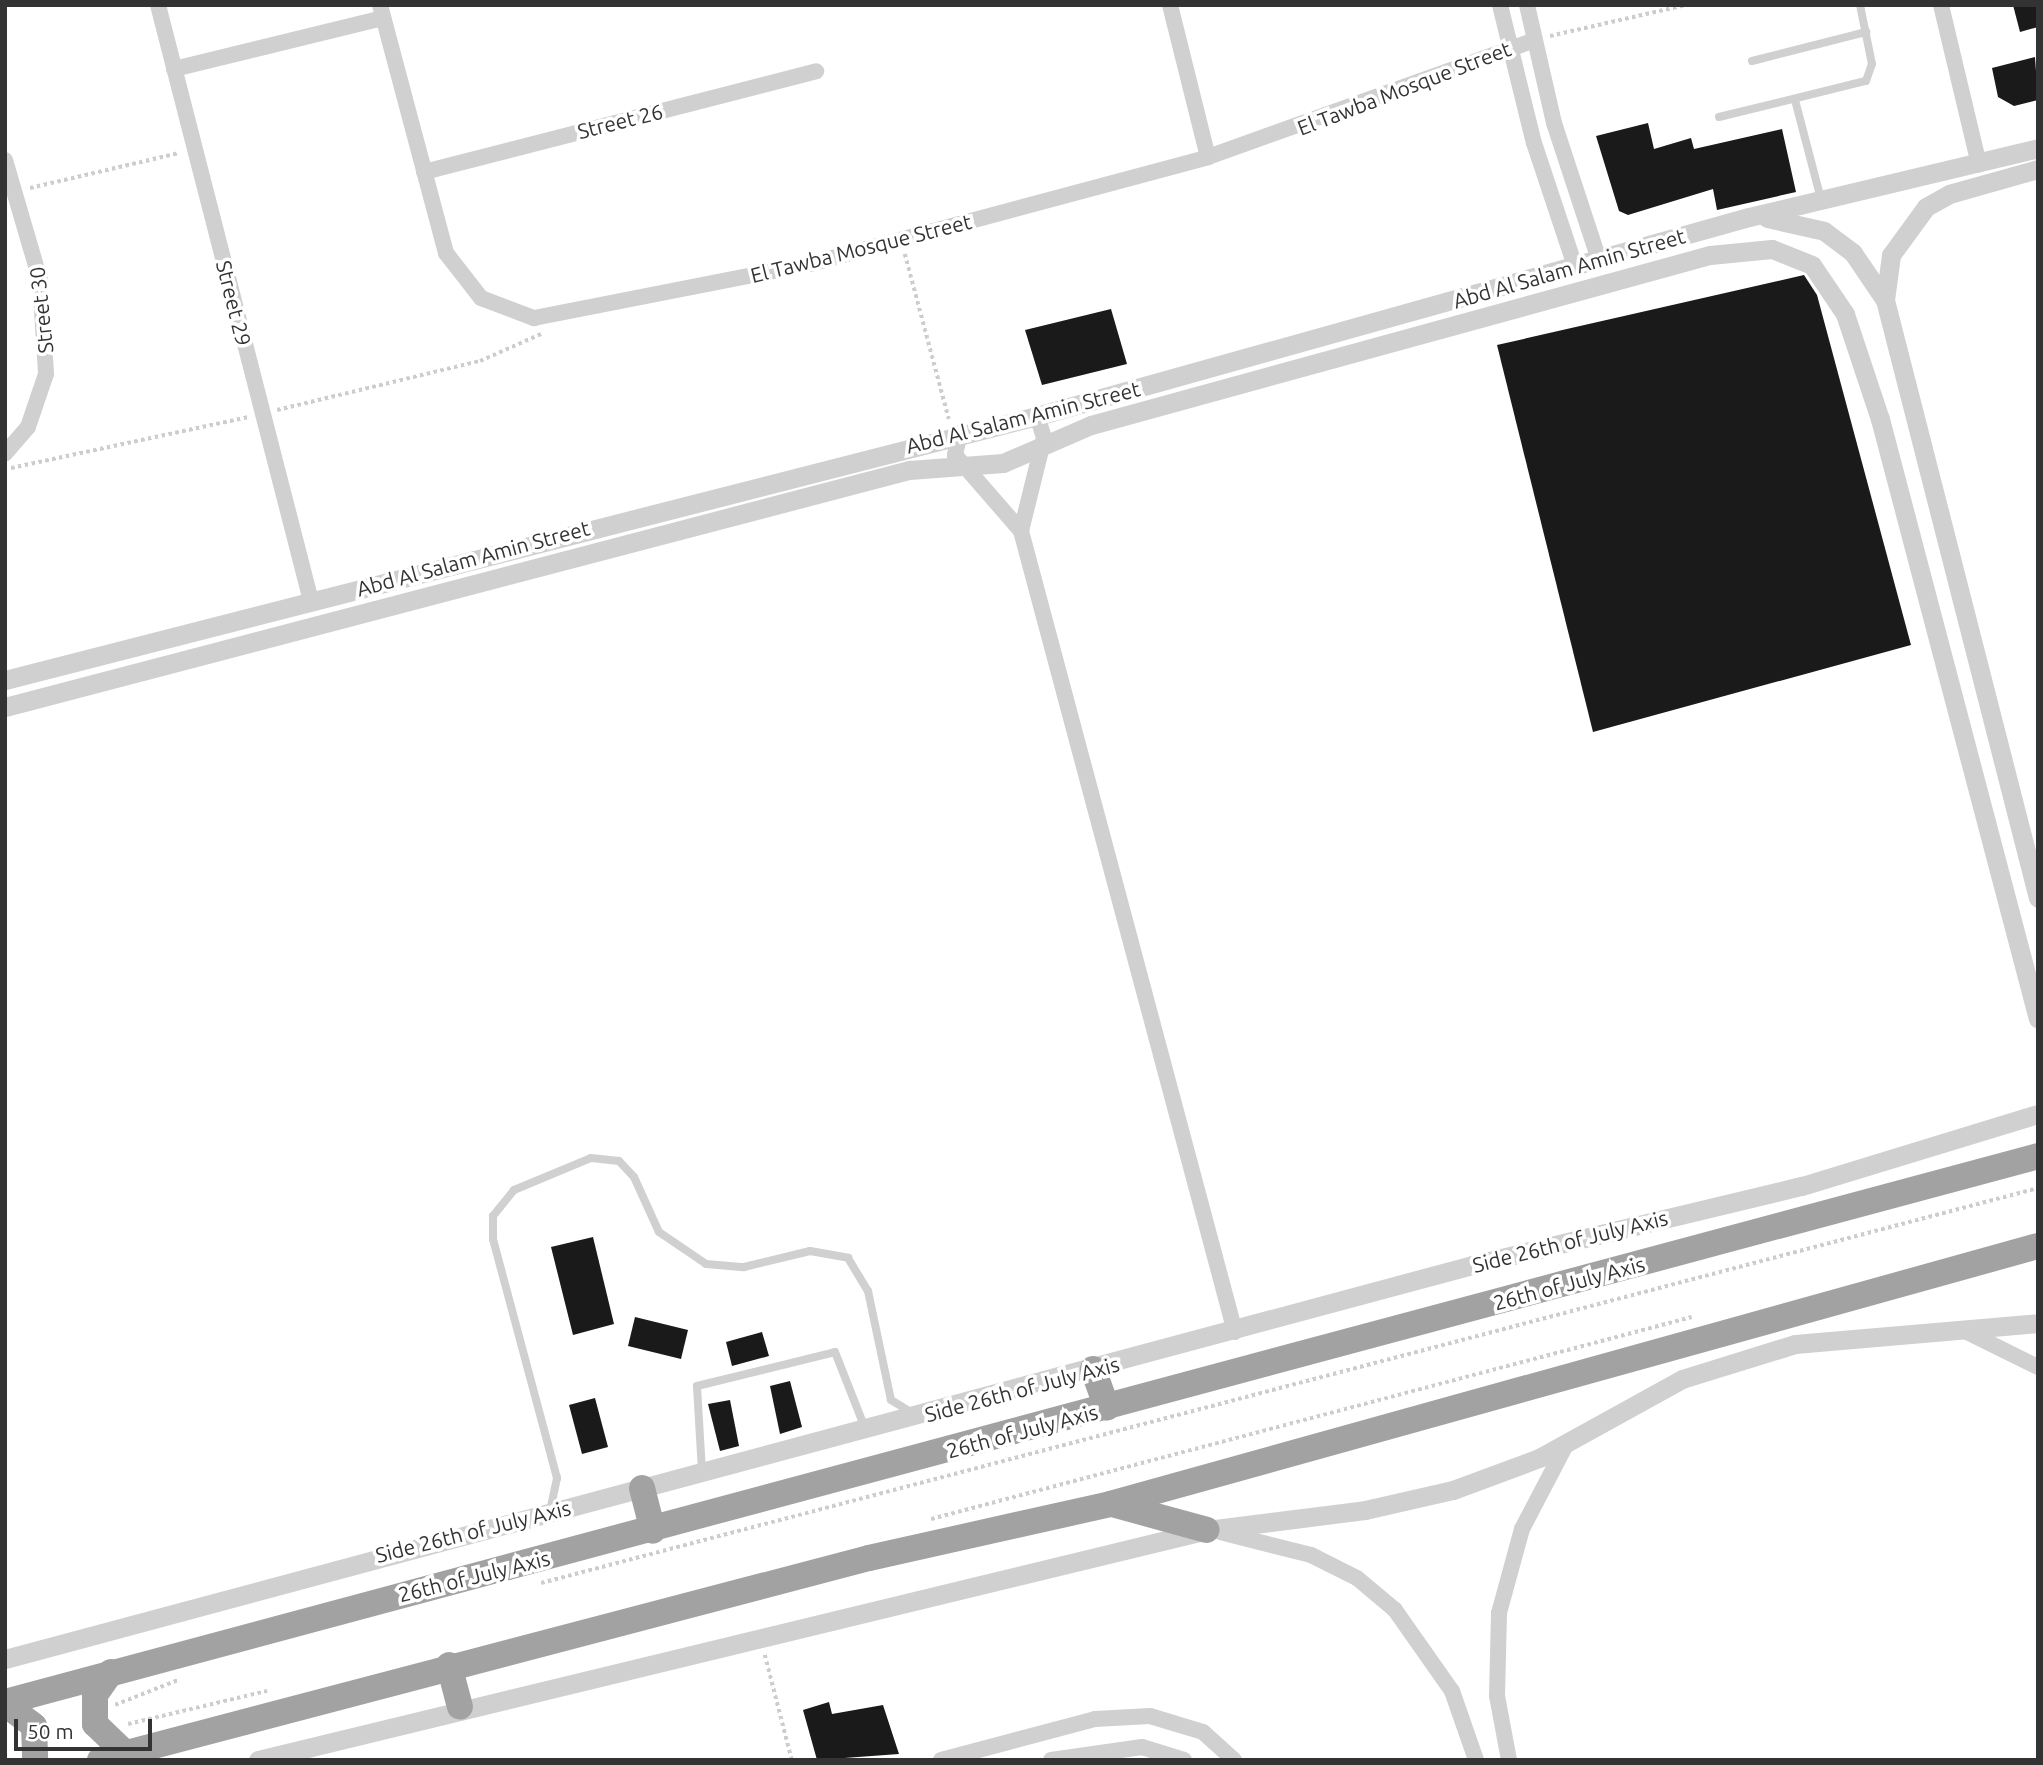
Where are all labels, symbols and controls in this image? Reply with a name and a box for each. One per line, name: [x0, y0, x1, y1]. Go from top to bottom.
street label: El Tawba Mosque Street: [1294, 36, 1514, 140]
street label: Street 26: [575, 98, 665, 144]
street label: El Tawba Mosque Street: [748, 208, 974, 288]
street label: Abd Al Salam Amin Street: [1450, 223, 1688, 313]
street label: Street 29: [211, 258, 257, 348]
street label: Street 30: [24, 265, 58, 355]
street label: Abd Al Salam Amin Street: [903, 376, 1143, 458]
street label: Abd Al Salam Amin Street: [354, 515, 592, 601]
street label: Side 26th of July Axis: [1470, 1205, 1670, 1277]
street label: 26th of July Axis: [1491, 1251, 1647, 1315]
street label: Side 26th of July Axis: [922, 1351, 1122, 1427]
street label: 26th of July Axis: [944, 1399, 1100, 1463]
street label: Side 26th of July Axis: [373, 1495, 573, 1567]
street label: 26th of July Axis: [395, 1545, 553, 1607]
scale bar: [18, 1706, 156, 1750]
text: 50 m: [27, 1719, 74, 1743]

